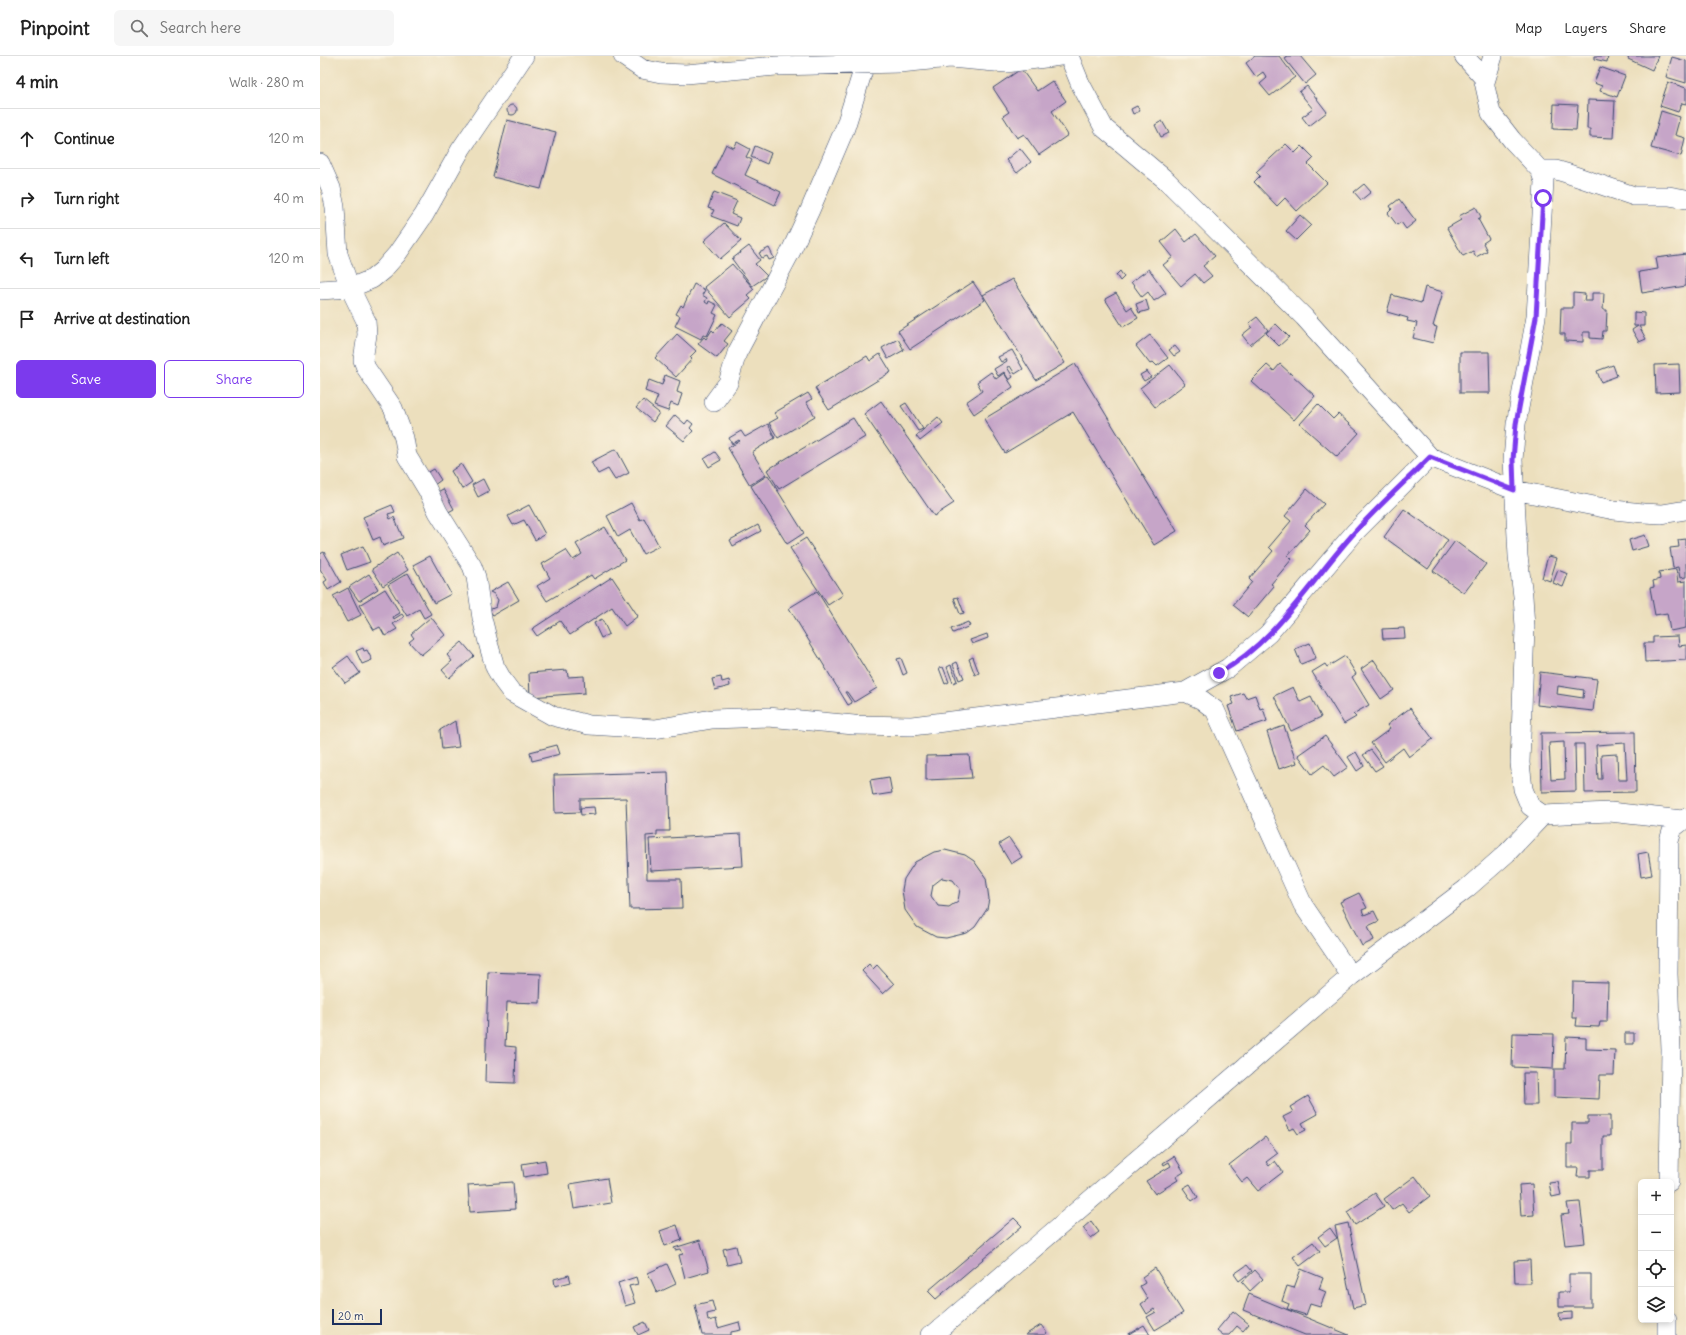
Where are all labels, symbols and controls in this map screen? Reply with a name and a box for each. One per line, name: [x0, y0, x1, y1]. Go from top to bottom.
search box: [114, 10, 394, 46]
text: Pinpoint: [20, 16, 90, 40]
icon: search: [128, 17, 150, 39]
text: Search here: [160, 18, 241, 37]
text: Map: [1515, 19, 1542, 37]
text: Layers: [1564, 19, 1607, 37]
text: Share: [1629, 19, 1666, 37]
text: 4 min: [16, 71, 58, 93]
text: Walk · 280 m: [229, 74, 304, 91]
icon: ahead: [16, 128, 38, 150]
text: Continue: [54, 129, 115, 148]
text: 120 m: [269, 130, 304, 147]
icon: right: [16, 188, 38, 210]
text: Turn right: [54, 189, 119, 208]
route start: [1534, 189, 1552, 207]
text: 40 m: [273, 190, 304, 207]
icon: left: [16, 248, 38, 270]
text: Turn left: [54, 249, 109, 268]
text: 120 m: [269, 250, 304, 267]
icon: arrive: [16, 308, 38, 330]
text: Arrive at destination: [54, 309, 190, 328]
button: Save: [16, 360, 156, 398]
button: Share: [164, 360, 304, 398]
route end: [1210, 664, 1228, 682]
map controls: [1638, 1179, 1674, 1323]
button: +: [1638, 1179, 1674, 1215]
button: −: [1638, 1215, 1674, 1251]
button: locate: [1638, 1251, 1674, 1287]
button: layers: [1638, 1287, 1674, 1323]
scale bar: [332, 1307, 382, 1326]
text: 20 m: [338, 1309, 364, 1323]

